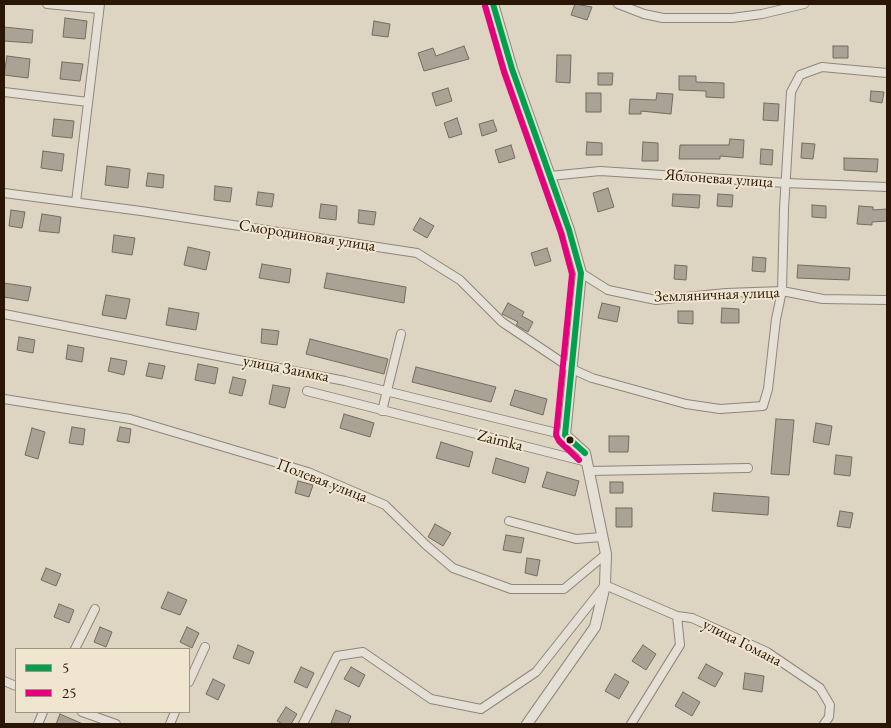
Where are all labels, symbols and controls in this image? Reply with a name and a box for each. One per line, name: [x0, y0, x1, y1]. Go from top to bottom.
street label: Яблоневая улица: [664, 166, 774, 192]
street label: Смородиновая улица: [237, 216, 377, 256]
street label: Земляничная улица: [654, 283, 780, 307]
street label: улица Заимка: [241, 351, 331, 387]
street label: Zaimka: [475, 426, 525, 456]
unlabelled marker: [565, 435, 575, 445]
street label: Полевая улица: [274, 455, 370, 507]
street label: улица Гомана: [699, 615, 785, 671]
legend: [15, 648, 190, 713]
text: 5: [62, 658, 69, 677]
text: 25: [62, 683, 76, 702]

